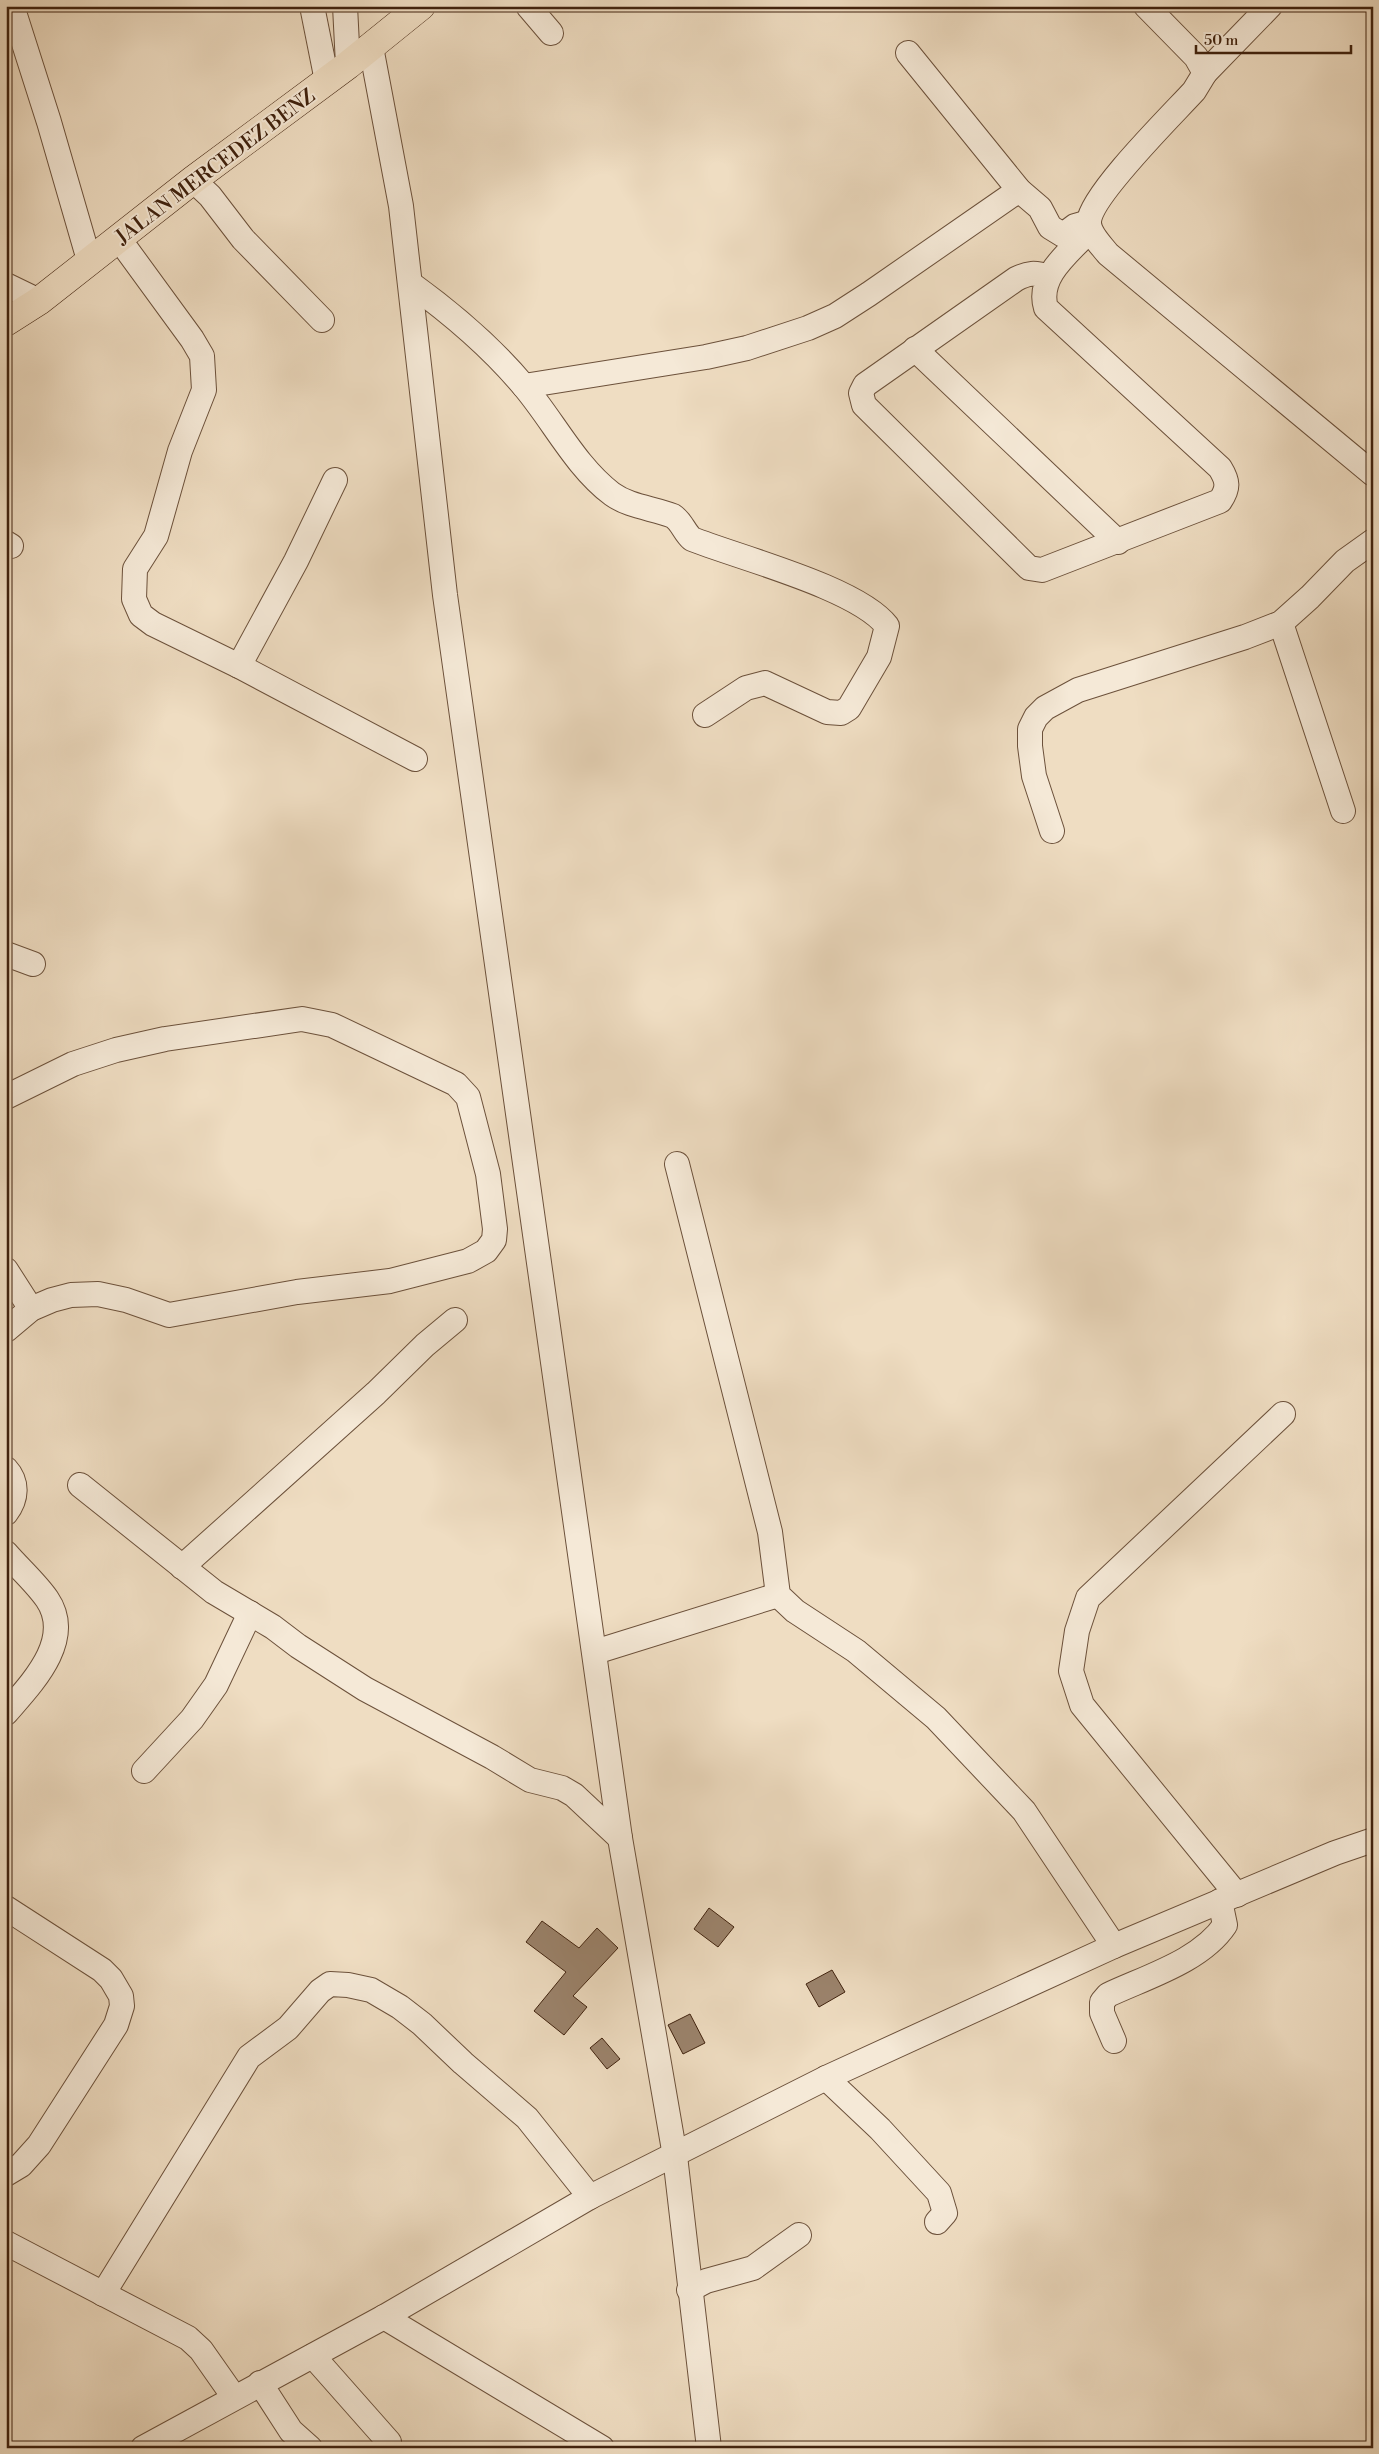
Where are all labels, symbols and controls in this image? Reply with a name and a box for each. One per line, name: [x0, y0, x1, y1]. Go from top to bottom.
scale bar: [1196, 22, 1352, 54]
text: 50 m: [1204, 31, 1238, 50]
street label: JALAN MERCEDEZ BENZ: [110, 84, 321, 251]

